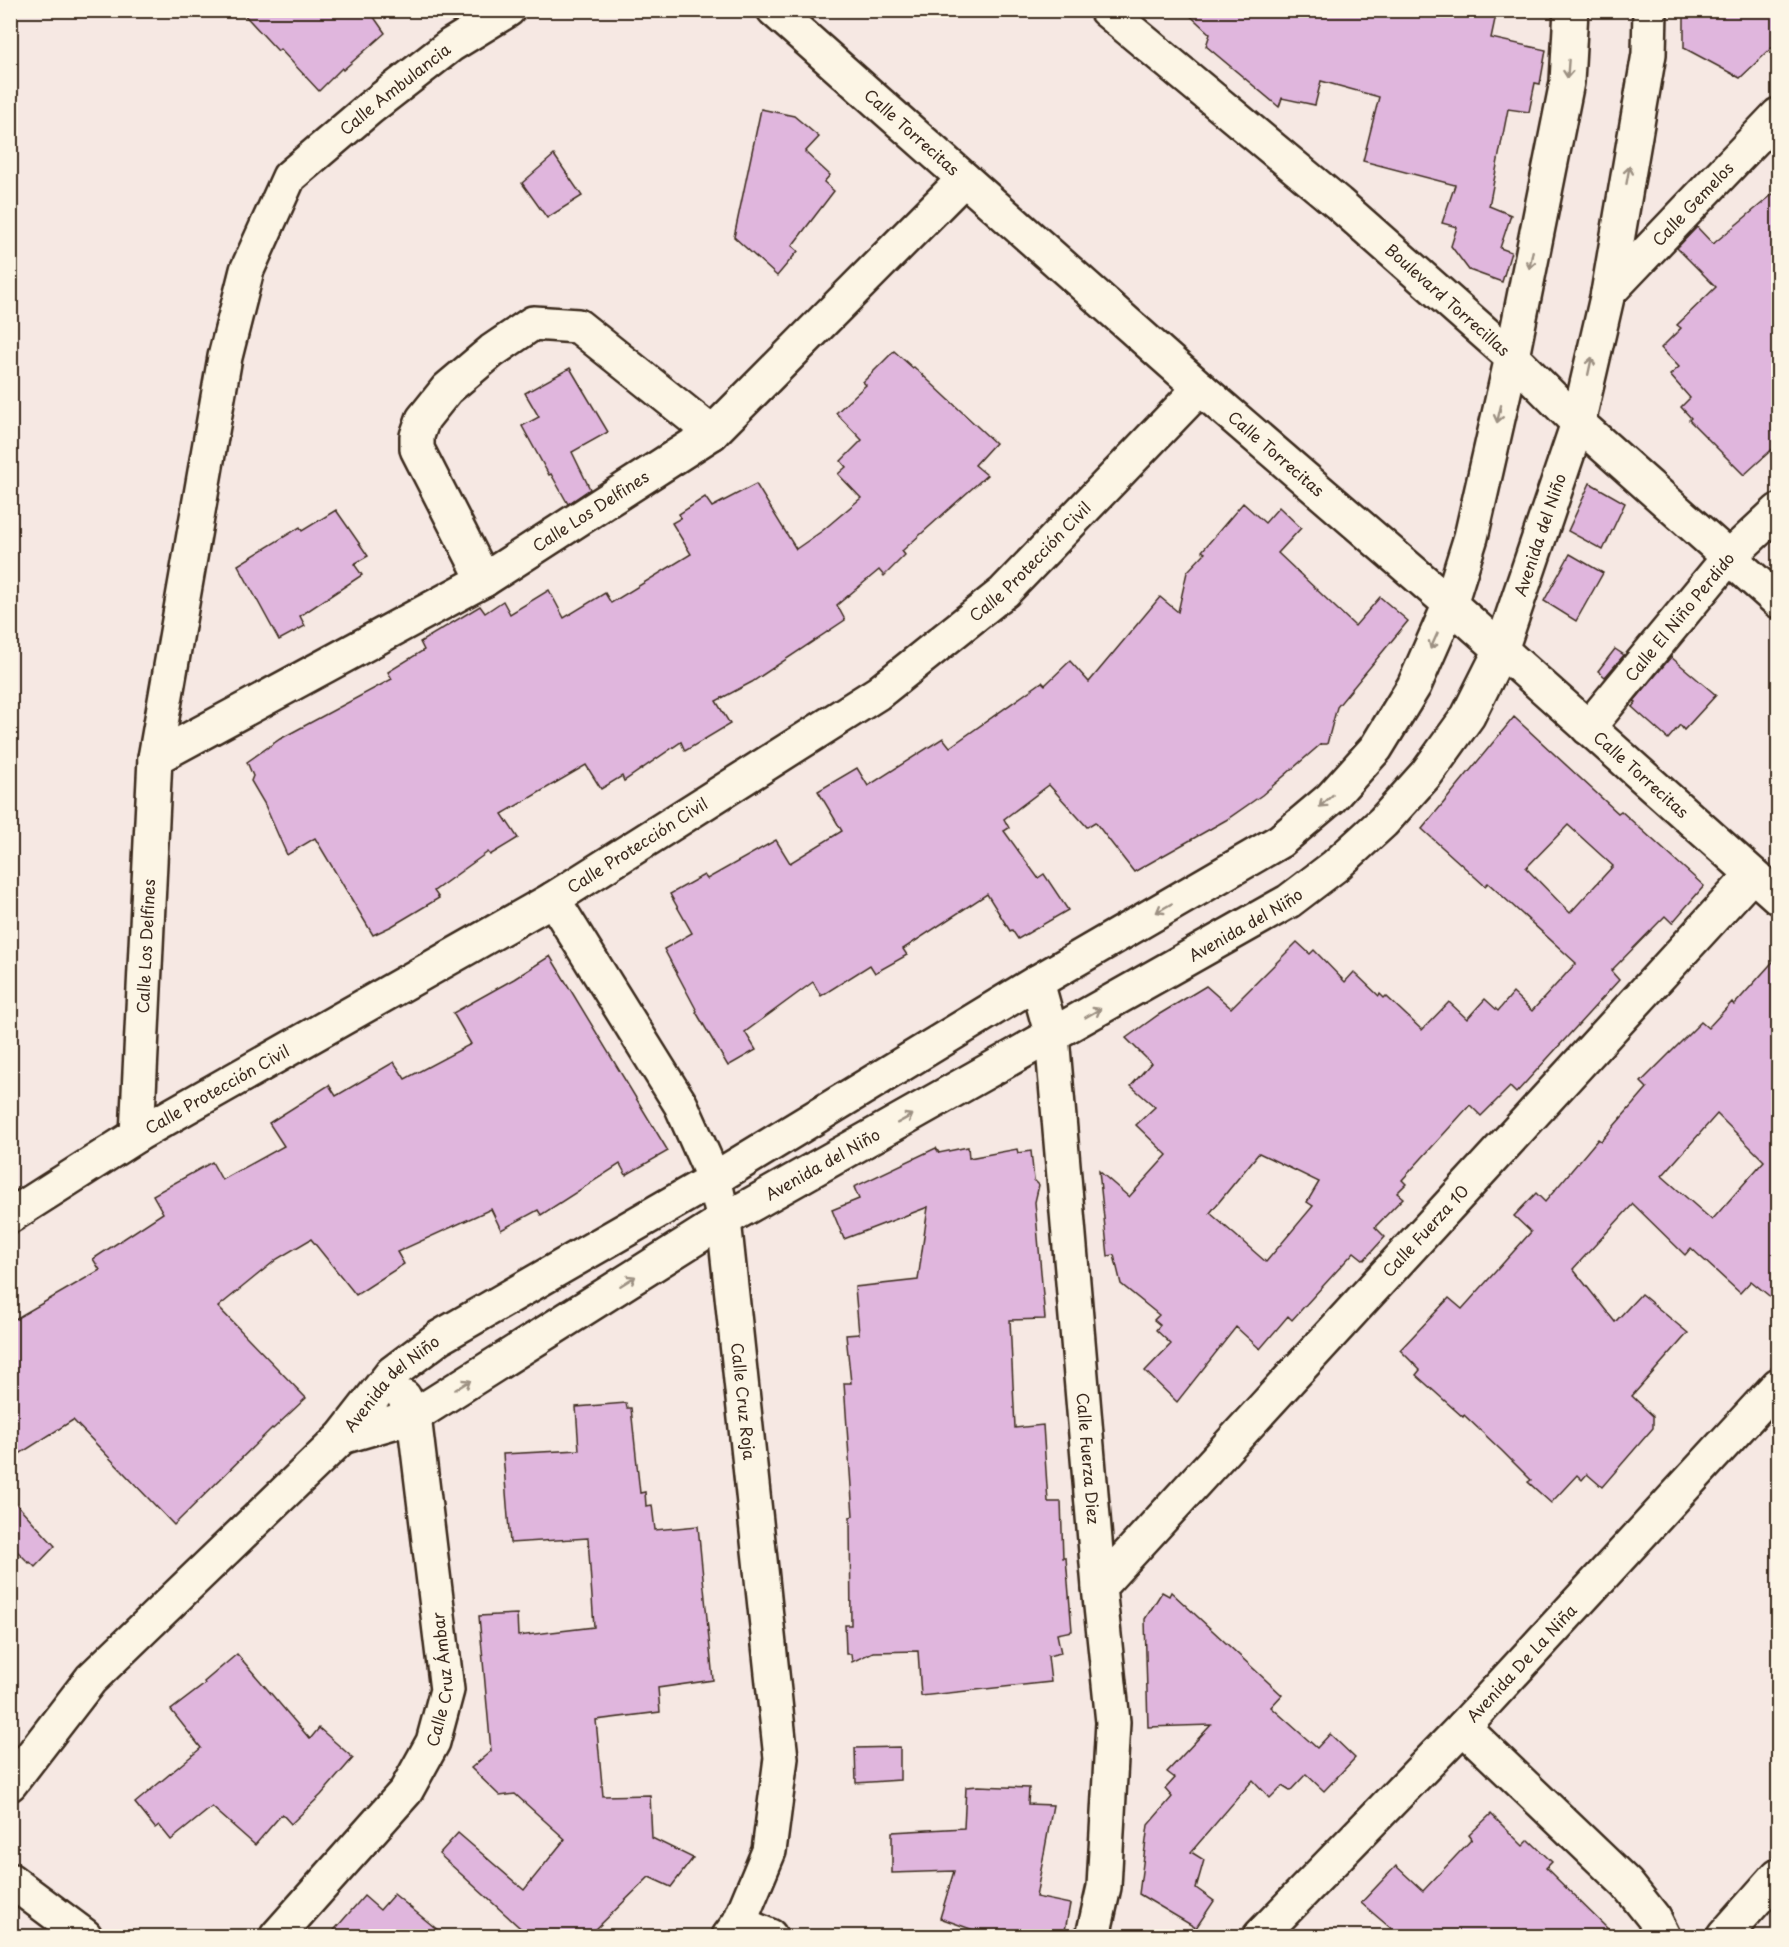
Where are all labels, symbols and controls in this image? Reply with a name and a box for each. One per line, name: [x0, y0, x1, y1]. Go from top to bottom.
street label: Calle Ambulancia: [334, 37, 455, 140]
one-way arrow: [1562, 58, 1573, 78]
street label: Calle Torrecitas: [859, 82, 965, 180]
street label: Calle Gemelos: [1646, 156, 1738, 251]
one-way arrow: [1623, 166, 1634, 185]
street label: Boulevard Torrecillas: [1380, 237, 1516, 361]
one-way arrow: [1525, 250, 1536, 270]
one-way arrow: [1585, 357, 1597, 376]
street label: Calle Torrecitas: [1223, 404, 1330, 501]
one-way arrow: [1493, 404, 1504, 423]
street label: Calle Los Delfines: [527, 464, 653, 557]
street label: Avenida del Niño: [1507, 470, 1571, 599]
street label: Calle Protección Civil: [963, 496, 1096, 627]
street label: Calle El Niño Perdido: [1618, 546, 1739, 686]
one-way arrow: [1428, 631, 1439, 650]
street label: Calle Torrecitas: [1589, 725, 1695, 823]
street label: Calle Protección Civil: [562, 791, 712, 898]
one-way arrow: [1318, 795, 1334, 808]
street label: Calle Los Delfines: [130, 878, 160, 1014]
street label: Avenida del Niño: [1184, 882, 1307, 966]
one-way arrow: [1156, 903, 1173, 915]
one-way arrow: [1084, 1007, 1101, 1019]
street label: Calle Protección Civil: [140, 1038, 294, 1139]
one-way arrow: [896, 1113, 913, 1125]
street label: Avenida del Niño: [760, 1121, 884, 1205]
street label: Calle Fuerza 10: [1376, 1179, 1473, 1282]
one-way arrow: [619, 1275, 636, 1287]
street label: Avenida del Niño: [338, 1329, 444, 1436]
street label: Calle Cruz Roja: [726, 1341, 762, 1461]
one-way arrow: [454, 1379, 471, 1391]
street label: Calle Fuerza Diez: [1071, 1392, 1107, 1525]
street label: Avenida De La Niña: [1460, 1598, 1582, 1727]
street label: Calle Cruz Ámbar: [419, 1610, 458, 1749]

